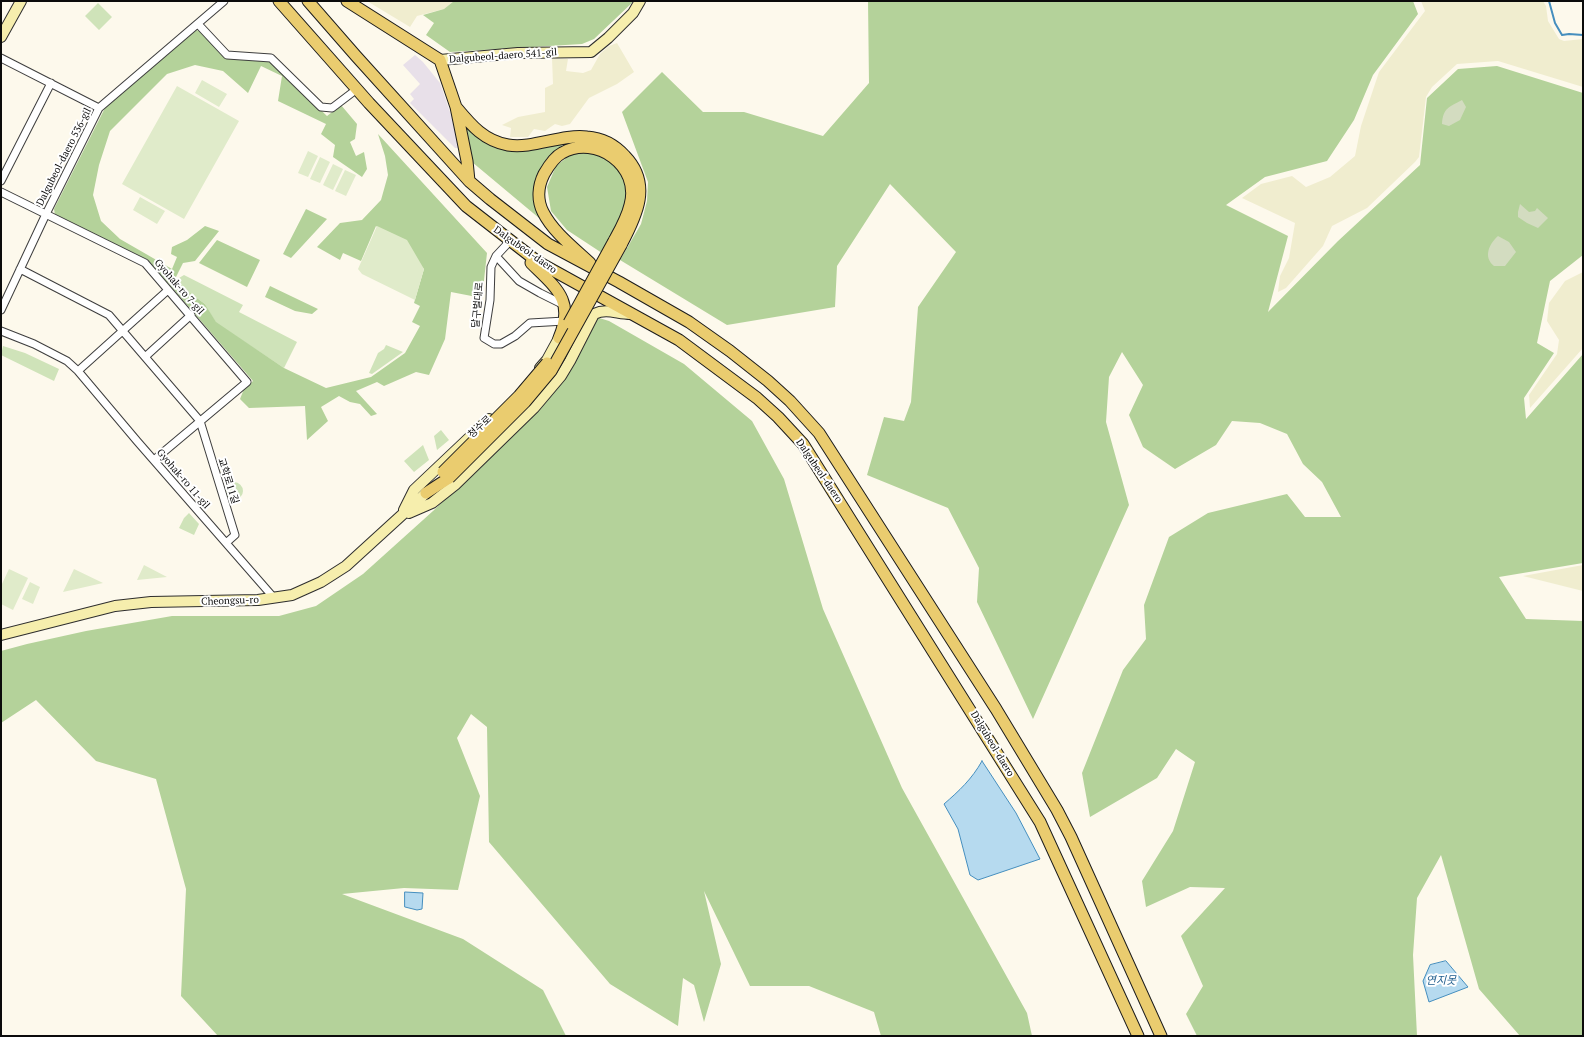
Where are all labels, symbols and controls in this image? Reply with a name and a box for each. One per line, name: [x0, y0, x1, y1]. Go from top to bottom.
street label: Dalgubeol-daero 541-gil: [449, 46, 557, 66]
street label: Dalgubeol-daero 536-gil: [34, 106, 94, 208]
street label: Dalgubeol-daero: [491, 224, 559, 276]
street label: Gyohak-ro 7-gil: [152, 257, 206, 317]
street label: 달구벌대로: [470, 282, 486, 328]
street label: 청수로: [466, 413, 494, 441]
street label: Dalgubeol-daero: [793, 437, 845, 505]
street label: Gyohak-ro 11-gil: [154, 447, 212, 511]
street label: 교학로11길: [215, 457, 241, 505]
street label: Cheongsu-ro: [201, 594, 259, 608]
street label: Dalgubeol-daero: [968, 709, 1016, 779]
water label: 연지못: [1426, 974, 1456, 988]

